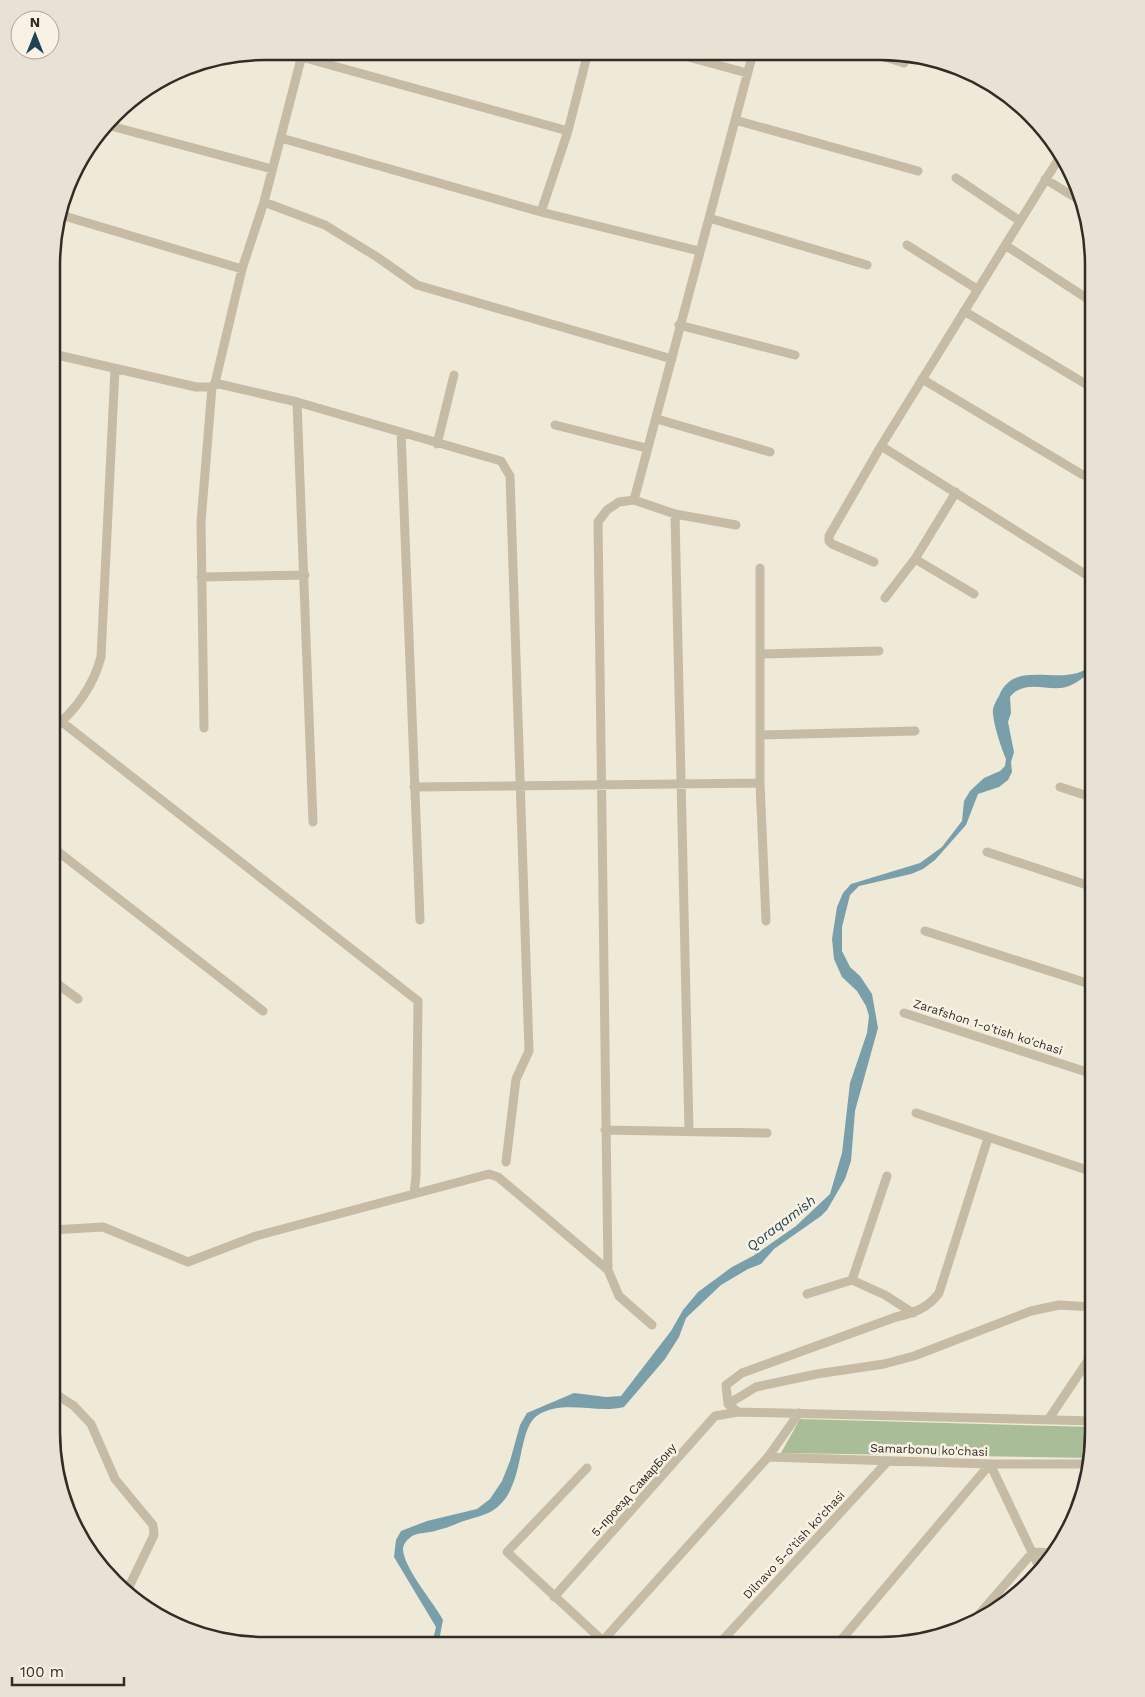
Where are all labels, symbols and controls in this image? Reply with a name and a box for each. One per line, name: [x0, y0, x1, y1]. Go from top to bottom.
north arrow: [10, 10, 60, 60]
text: N: [30, 14, 40, 30]
street label: Zarafshon 1-o'tish ko'chasi: [912, 996, 1064, 1058]
water label: Qoraqamish: [743, 1192, 819, 1254]
street label: 5-проезд СамарБону: [589, 1441, 679, 1539]
street label: Samarbonu ko'chasi: [870, 1441, 988, 1459]
street label: Dilnavo 5-o'tish ko'chasi: [740, 1488, 848, 1602]
scale bar: [12, 1654, 125, 1686]
text: 100 m: [20, 1663, 64, 1681]

